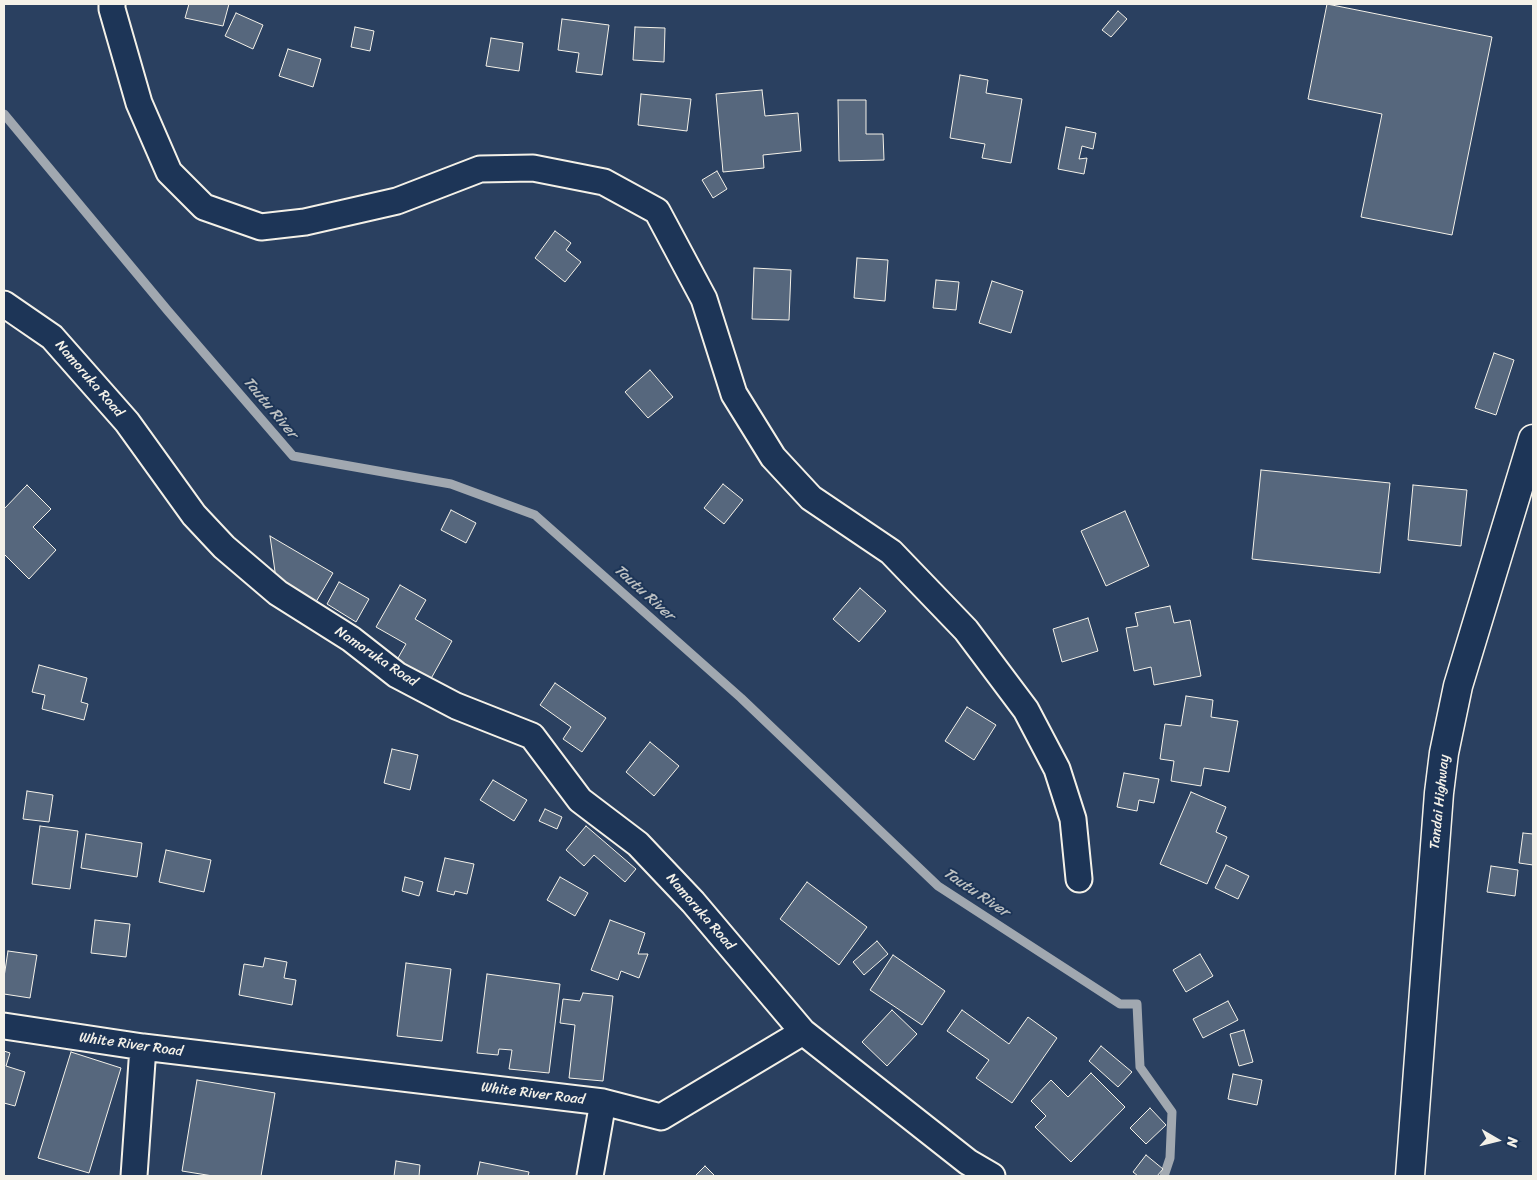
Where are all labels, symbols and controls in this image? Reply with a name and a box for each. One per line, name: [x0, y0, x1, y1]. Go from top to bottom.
street label: Namoruka Road: [51, 337, 127, 421]
water label: Tautu River: [239, 373, 301, 443]
water label: Tautu River: [610, 561, 678, 625]
street label: Namoruka Road: [332, 623, 420, 691]
street label: Tandai Highway: [1427, 754, 1453, 850]
water label: Tautu River: [940, 865, 1012, 921]
street label: Namoruka Road: [662, 870, 738, 954]
street label: White River Road: [78, 1029, 184, 1061]
street label: White River Road: [480, 1079, 586, 1109]
north arrow: [1472, 1115, 1522, 1165]
text: N: [1499, 1136, 1525, 1149]

